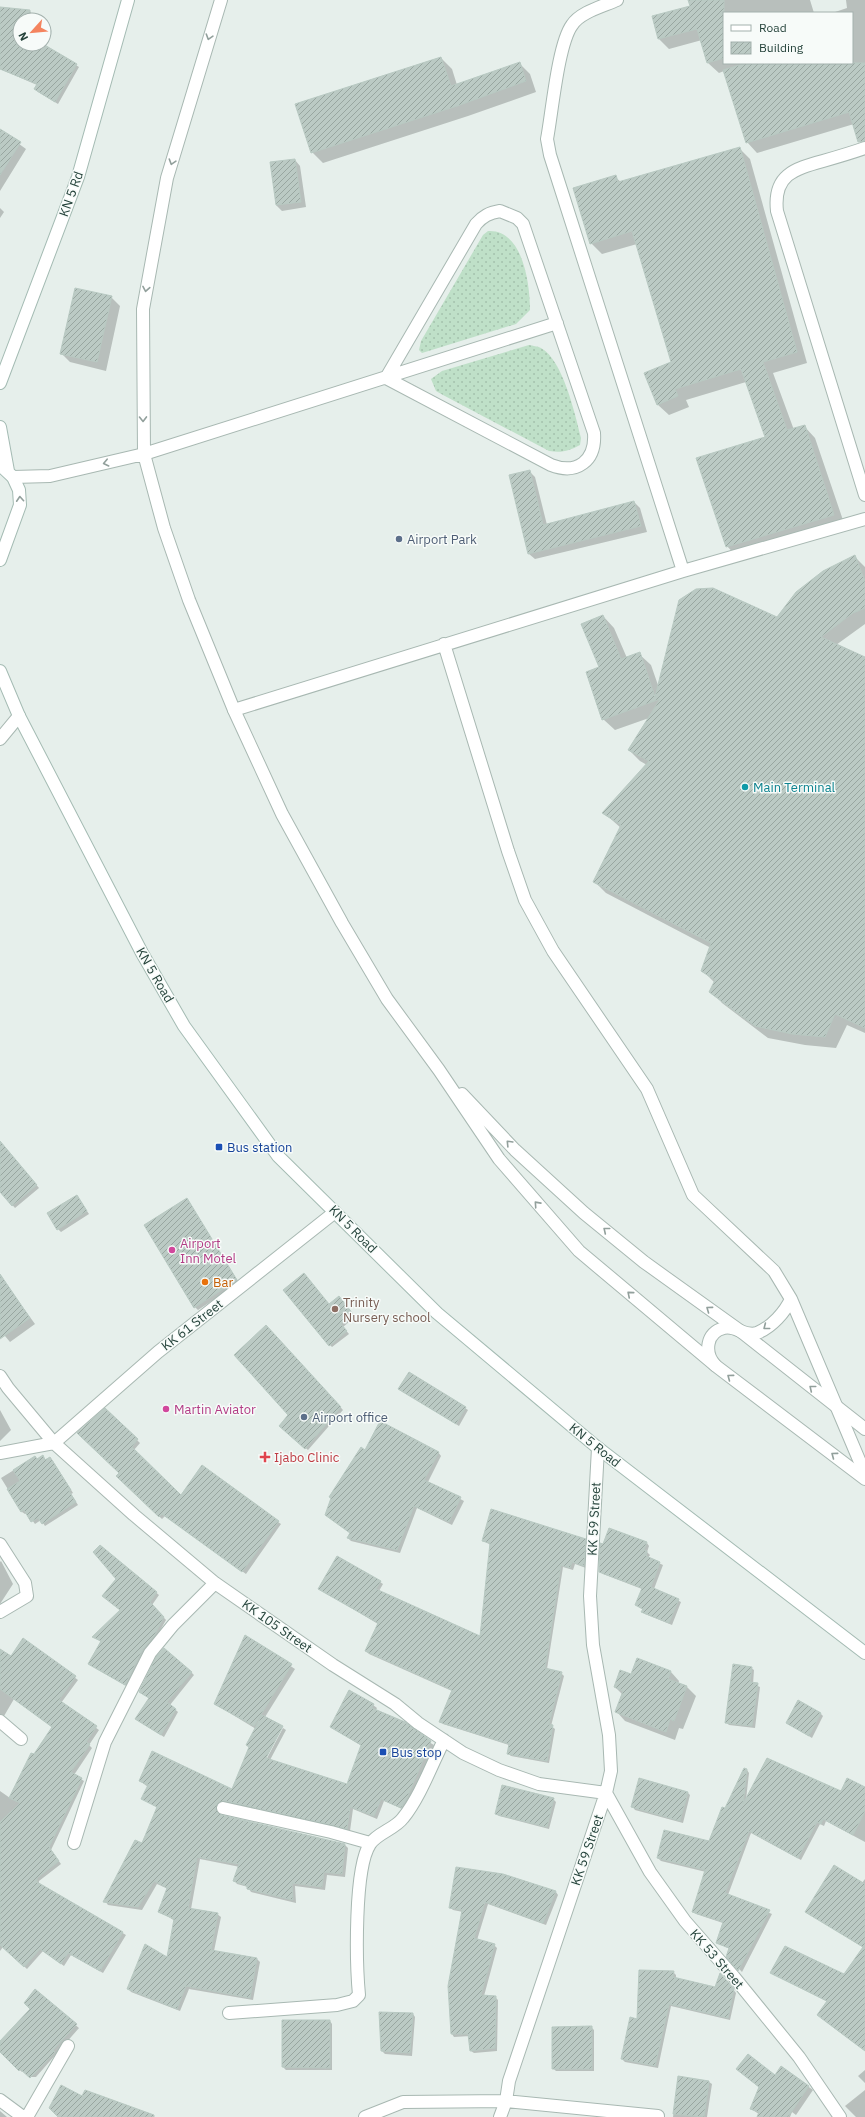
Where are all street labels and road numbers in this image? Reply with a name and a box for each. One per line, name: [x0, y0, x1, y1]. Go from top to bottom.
street label: KN 5 Rd: [55, 169, 87, 219]
street label: KN 5 Road: [132, 944, 178, 1006]
street label: KN 5 Road: [325, 1201, 381, 1257]
street label: KK 61 Street: [158, 1296, 226, 1354]
street label: KN 5 Road: [566, 1419, 624, 1471]
street label: KK 59 Street: [584, 1482, 604, 1556]
street label: KK 105 Street: [239, 1596, 315, 1656]
street label: KK 59 Street: [567, 1812, 607, 1888]
street label: KK 53 Street: [686, 1926, 748, 1992]

